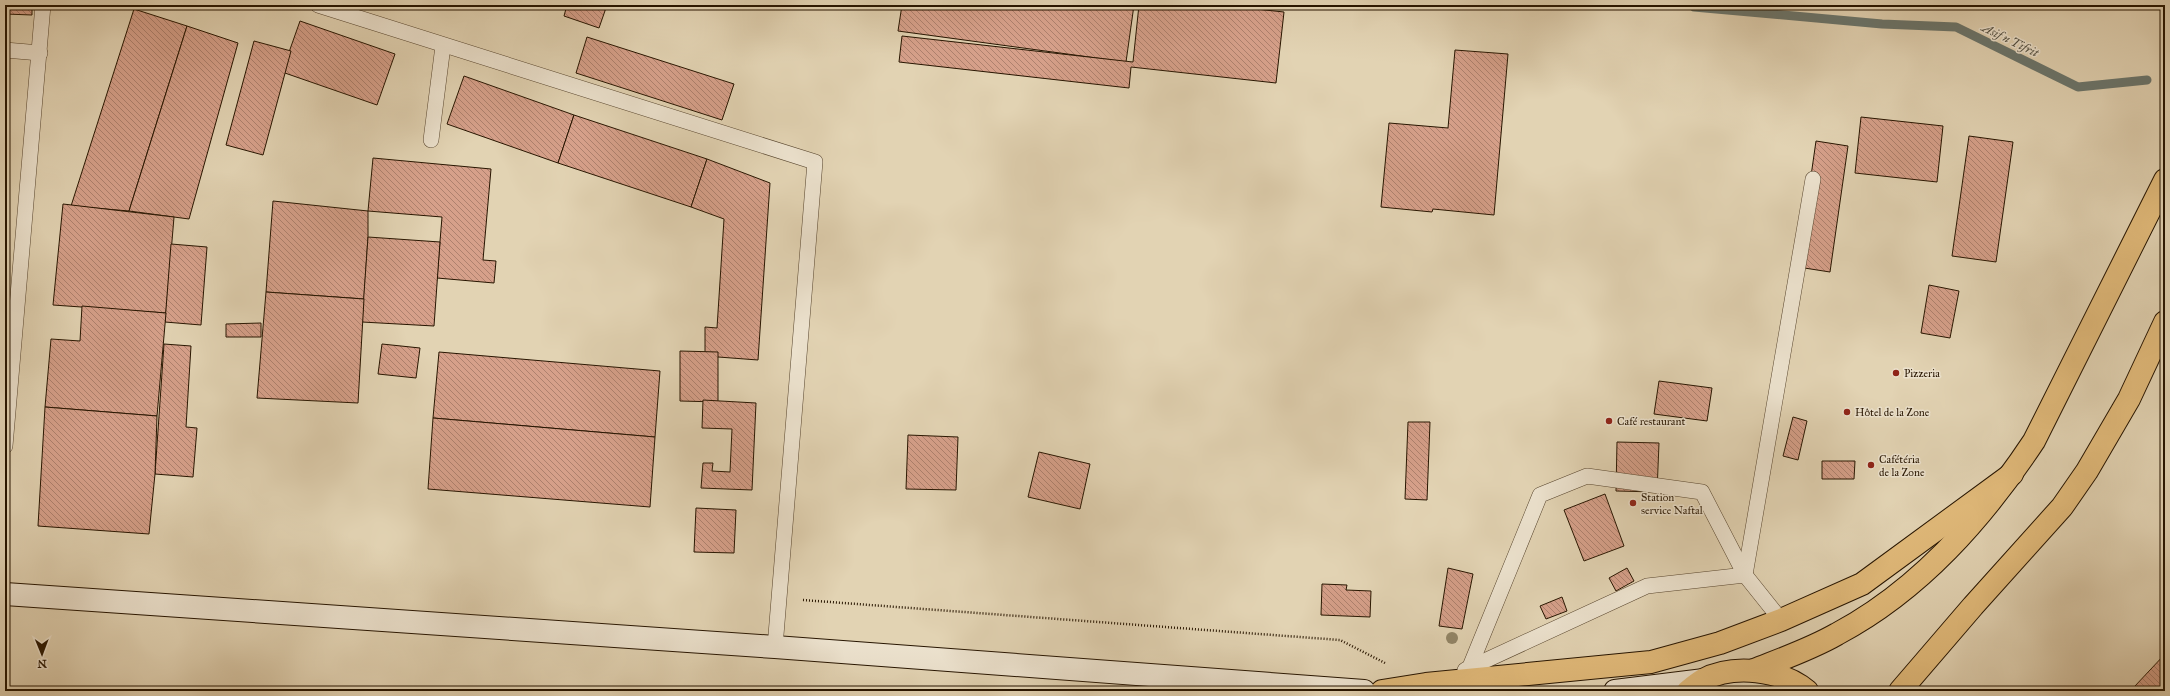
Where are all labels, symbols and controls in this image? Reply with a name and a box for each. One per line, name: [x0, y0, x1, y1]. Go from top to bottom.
water label: Asif n Tifrit: [1978, 19, 2042, 60]
place label: Pizzeria: [1904, 367, 1940, 380]
marker: Pizzeria: [1891, 368, 1901, 378]
place label: Hôtel de la Zone: [1855, 406, 1930, 419]
marker: Hôtel de la Zone: [1842, 407, 1852, 417]
place label: Café restaurant: [1617, 415, 1685, 428]
marker: Café restaurant: [1604, 416, 1614, 426]
place label: Cafétéria de la Zone: [1879, 453, 1925, 479]
marker: Cafétéria de la Zone: [1866, 460, 1876, 470]
place label: Station service Naftal: [1641, 491, 1703, 517]
marker: Station service Naftal: [1628, 498, 1638, 508]
north arrow: [22, 634, 62, 674]
text: N: [37, 657, 47, 670]

